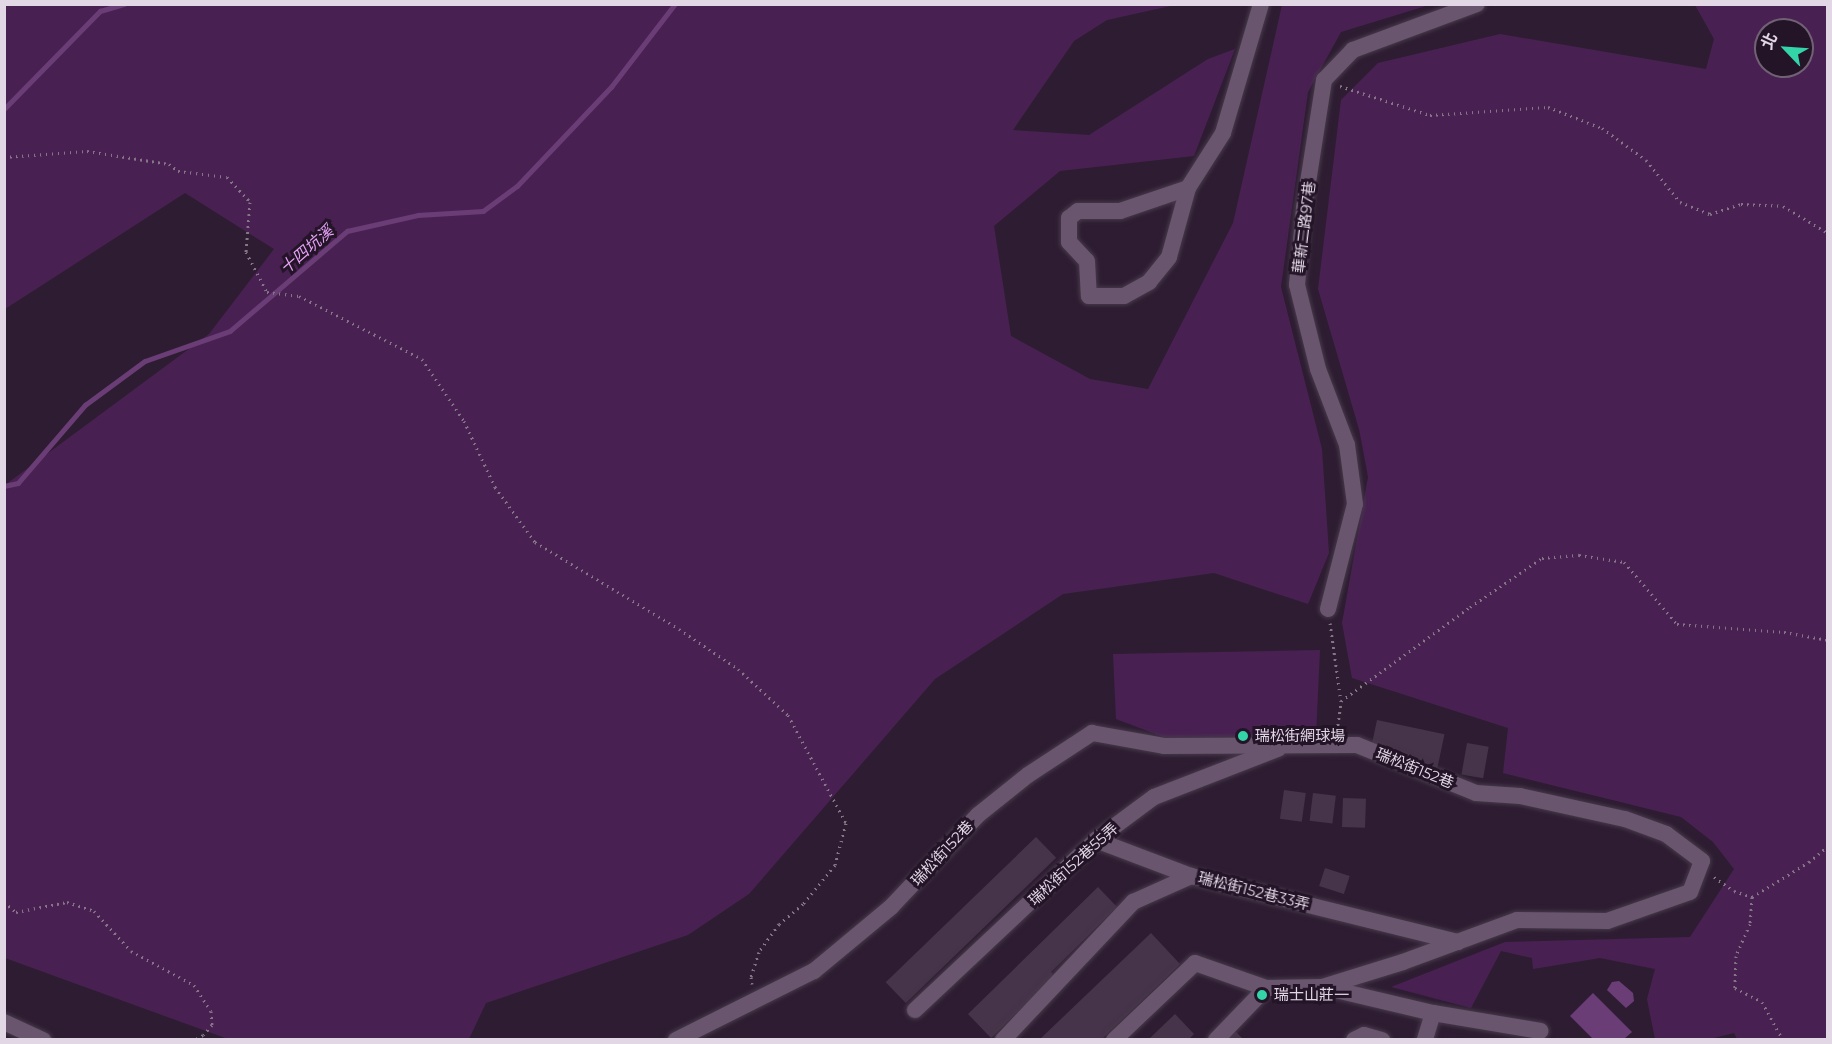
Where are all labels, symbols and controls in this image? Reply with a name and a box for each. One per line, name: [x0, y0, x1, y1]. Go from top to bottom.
north arrow: [1754, 18, 1814, 78]
text: 北: [1757, 30, 1781, 52]
street label: 華新二路97巷: [1289, 180, 1319, 274]
water label: 十四坑溪: [277, 222, 337, 278]
place label: 瑞松街網球場: [1255, 727, 1345, 745]
marker: 瑞松街網球場: [1236, 729, 1250, 743]
street label: 瑞松街152巷: [1373, 744, 1457, 792]
street label: 瑞松街152巷: [907, 817, 977, 889]
street label: 瑞松街152巷55弄: [1025, 819, 1121, 909]
street label: 瑞松街152巷33弄: [1196, 868, 1312, 914]
place label: 瑞士山莊一: [1274, 986, 1349, 1004]
marker: 瑞士山莊一: [1255, 988, 1269, 1002]

